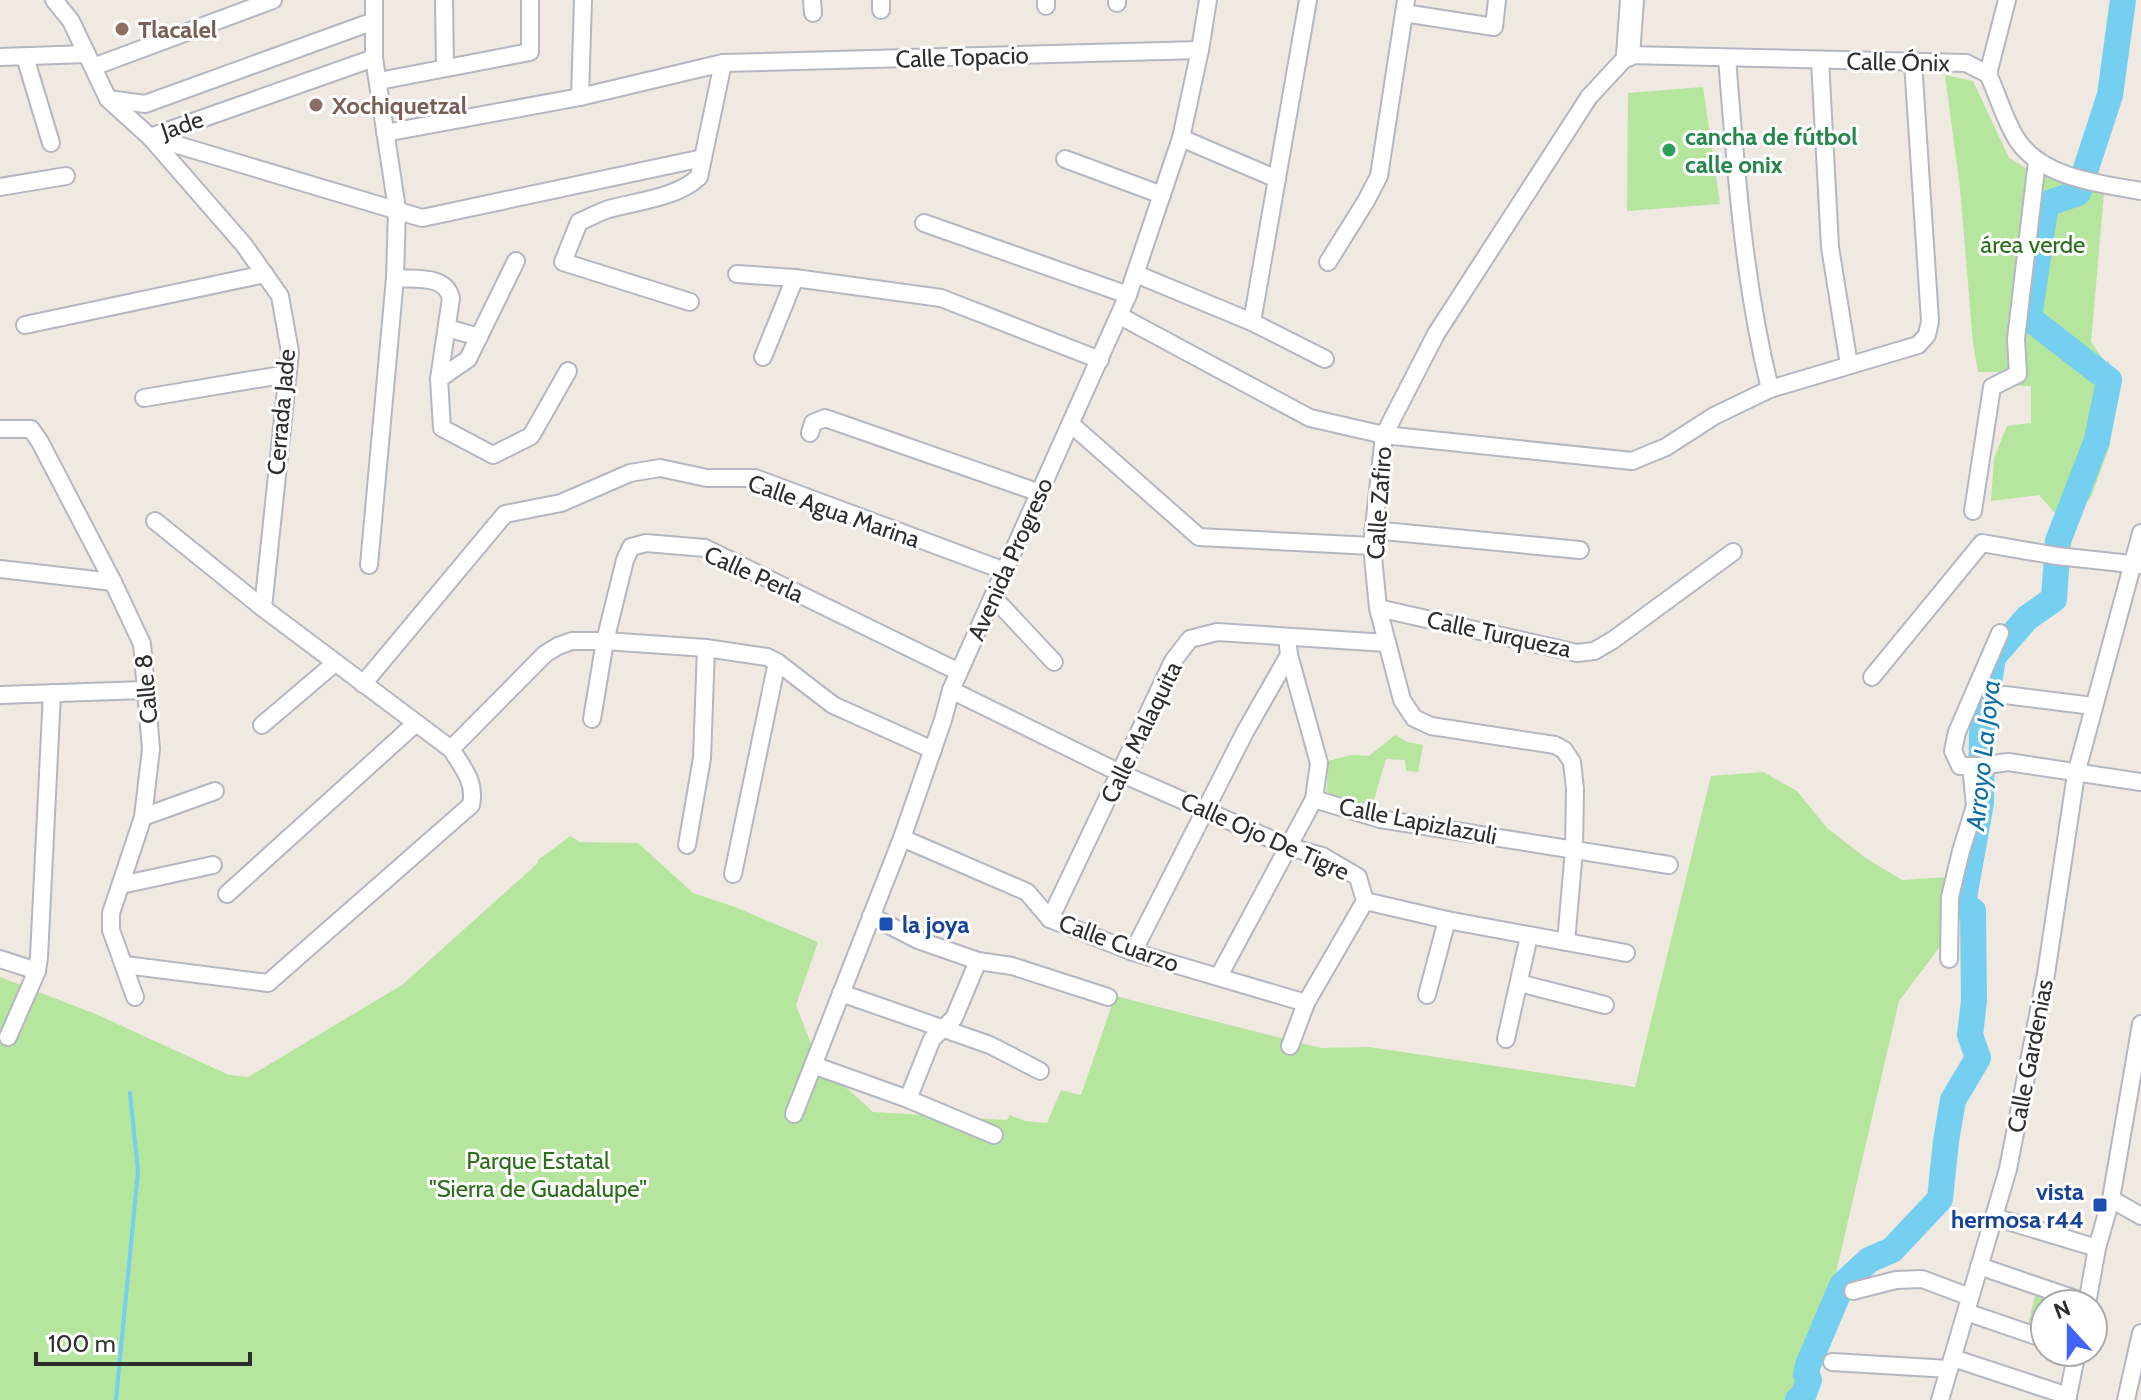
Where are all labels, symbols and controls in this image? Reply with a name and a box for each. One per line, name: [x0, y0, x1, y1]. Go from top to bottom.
place label: Tlacalel: [138, 15, 217, 44]
marker: Tlacalel: [113, 20, 131, 38]
street label: Calle Topacio: [895, 40, 1029, 74]
street label: Calle Ónix: [1846, 47, 1951, 77]
place label: Xochiquetzal: [331, 91, 467, 120]
marker: Xochiquetzal: [307, 96, 325, 114]
street label: Jade: [156, 104, 207, 146]
place label: cancha de fútbol calle onix: [1685, 122, 1857, 179]
marker: cancha de fútbol calle onix: [1660, 141, 1678, 159]
park label: área verde: [1981, 230, 2085, 259]
street label: Cerrada Jade: [261, 348, 301, 476]
street label: Calle Zafiro: [1361, 446, 1397, 560]
street label: Calle Agua Marina: [744, 468, 924, 554]
street label: Avenida Progreso: [961, 473, 1059, 645]
street label: Calle Perla: [700, 539, 809, 609]
street label: Calle Turqueza: [1424, 605, 1574, 664]
street label: Calle 8: [129, 653, 163, 725]
street label: Calle Malaquita: [1094, 656, 1188, 808]
water label: Arroyo La Joya: [1959, 678, 2007, 833]
street label: Calle Ojo De Tigre: [1176, 786, 1354, 886]
street label: Calle Lapizlazuli: [1337, 791, 1499, 851]
street label: Calle Cuarzo: [1055, 908, 1183, 978]
place label: la joya: [902, 910, 970, 939]
marker: la joya: [877, 915, 895, 933]
street label: Calle Gardenias: [2001, 977, 2059, 1135]
park label: Parque Estatal "Sierra de Guadalupe": [429, 1146, 647, 1203]
place label: vista hermosa r44: [1951, 1177, 2084, 1234]
marker: vista hermosa r44: [2091, 1196, 2109, 1214]
north arrow: [2029, 1288, 2109, 1368]
text: N: [2050, 1294, 2074, 1325]
scale bar: [36, 1316, 250, 1366]
text: 100 m: [48, 1329, 116, 1358]

